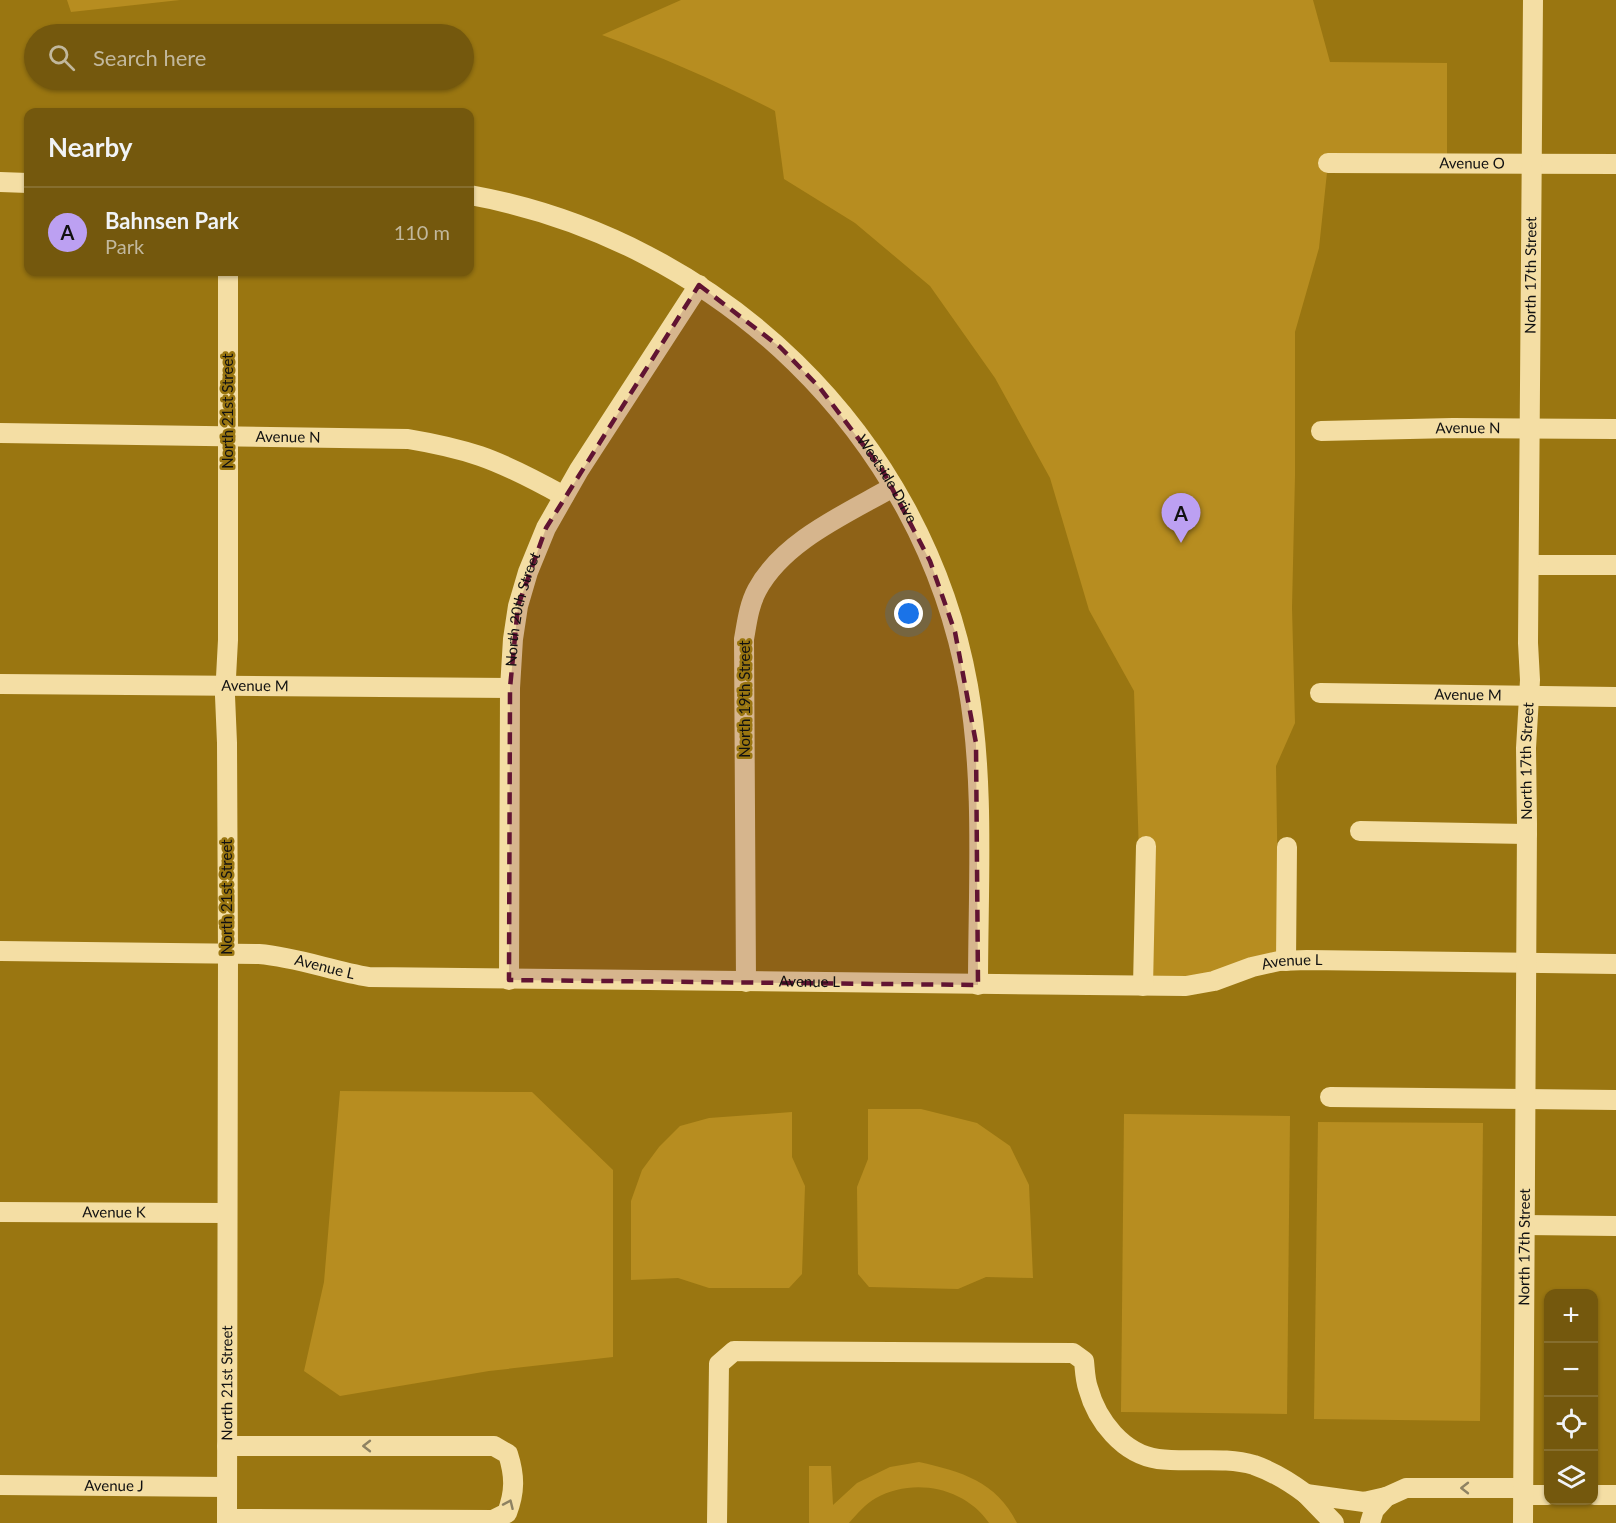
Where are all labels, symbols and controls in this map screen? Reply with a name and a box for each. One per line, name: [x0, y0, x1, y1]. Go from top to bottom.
search box: [24, 24, 474, 90]
icon: search: [45, 41, 78, 74]
text: Search here: [93, 44, 206, 71]
text: Nearby: [48, 131, 133, 163]
street label: Avenue O: [1439, 153, 1505, 172]
text: Bahnsen Park: [105, 207, 239, 234]
street label: North 17th Street: [1520, 216, 1539, 334]
text: A: [61, 220, 74, 244]
text: 110 m: [394, 220, 450, 244]
text: Park: [105, 234, 144, 258]
street label: North 21st Street: [218, 353, 236, 469]
street label: Avenue N: [1435, 418, 1501, 436]
street label: Avenue N: [255, 427, 321, 446]
street label: Westside Drive: [854, 431, 922, 526]
pin: A: [1162, 494, 1200, 543]
street label: North 20th Street: [501, 548, 544, 667]
your location: [894, 599, 923, 628]
street label: North 19th Street: [735, 640, 753, 758]
street label: Avenue M: [221, 676, 289, 694]
street label: Avenue M: [1434, 685, 1502, 703]
street label: North 17th Street: [1516, 701, 1537, 820]
street label: North 21st Street: [217, 839, 235, 955]
street label: Avenue L: [293, 950, 357, 982]
street label: Avenue L: [1259, 950, 1323, 973]
street label: Avenue L: [779, 972, 840, 990]
street label: North 17th Street: [1514, 1188, 1533, 1306]
street label: Avenue K: [82, 1202, 146, 1221]
map controls: [1544, 1289, 1598, 1505]
button: +: [1544, 1289, 1598, 1343]
street label: North 21st Street: [217, 1325, 235, 1441]
button: −: [1544, 1343, 1598, 1397]
button: locate: [1544, 1397, 1598, 1451]
one-way arrow: [363, 1440, 372, 1452]
button: layers: [1544, 1451, 1598, 1505]
street label: Avenue J: [84, 1476, 144, 1494]
one-way arrow: [1460, 1482, 1469, 1494]
one-way arrow: [502, 1500, 514, 1511]

